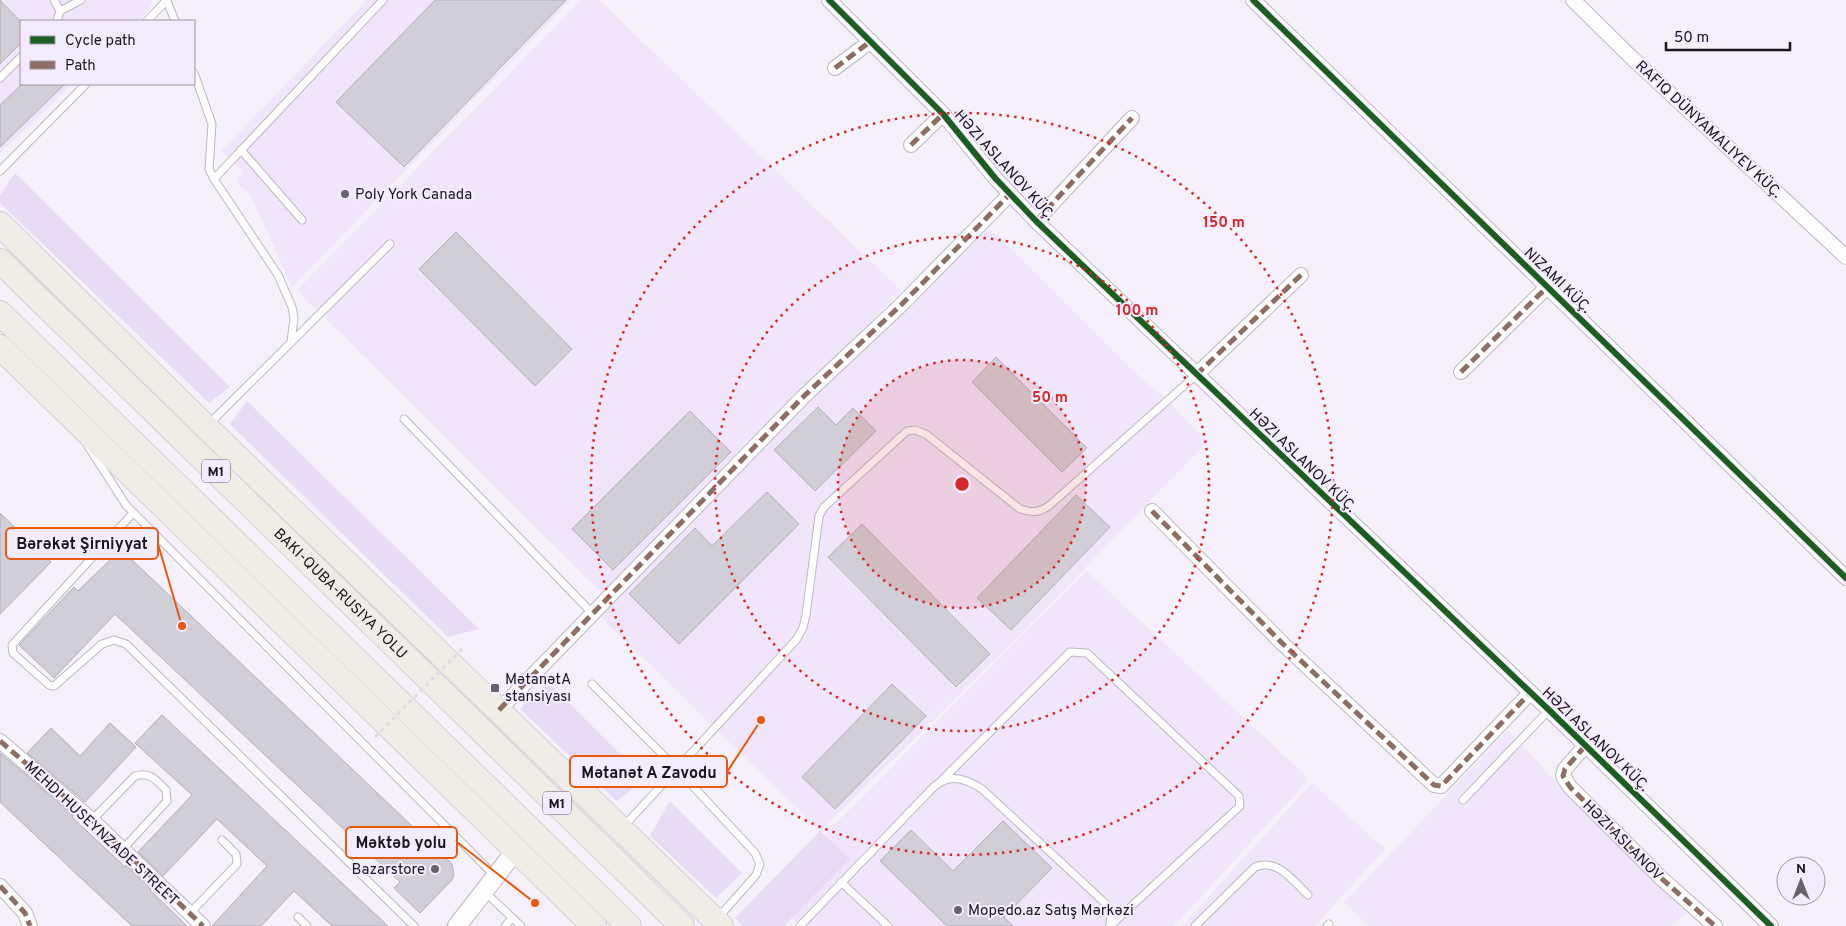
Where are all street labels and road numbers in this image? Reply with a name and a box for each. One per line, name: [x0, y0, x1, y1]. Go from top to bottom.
street label: RAFIQ DÜNYAMALIYEV KÜÇ.: [1631, 56, 1786, 203]
street label: HƏZI ASLANOV KÜÇ.: [949, 106, 1059, 225]
street label: NIZAMI KÜÇ.: [1519, 243, 1595, 318]
street label: HƏZI ASLANOV KÜÇ.: [1244, 404, 1360, 517]
road number: M1: [202, 460, 230, 482]
street label: BAKI-QUBA-RUSIYA YOLU: [269, 525, 411, 664]
street label: HƏZI ASLANOV KÜÇ.: [1537, 683, 1653, 796]
street label: MEHDI HUSEYNZADЕ STREET: [20, 758, 182, 910]
road number: M1: [543, 791, 571, 814]
street label: HƏZI ASLANOV: [1578, 797, 1666, 886]

